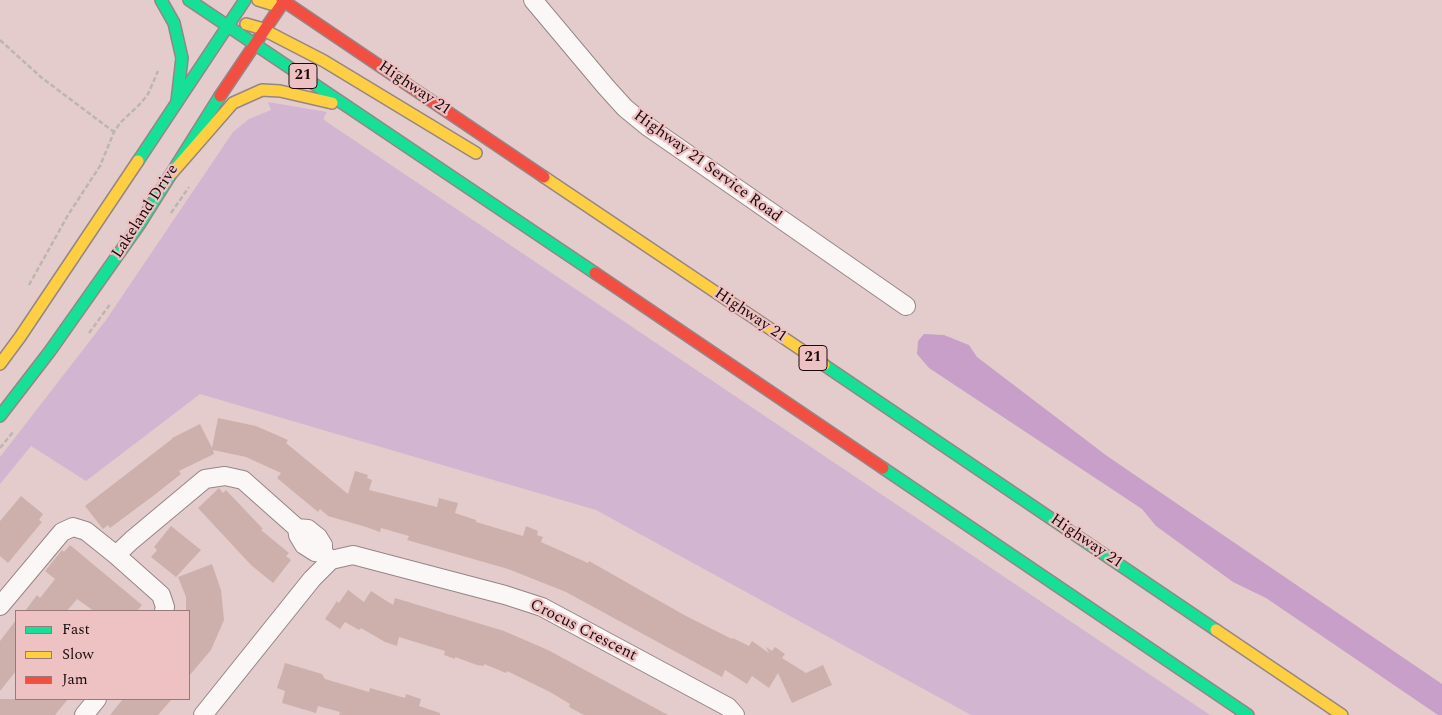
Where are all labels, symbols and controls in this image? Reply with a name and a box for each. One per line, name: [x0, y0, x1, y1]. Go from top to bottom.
street label: Highway 21: [374, 58, 454, 120]
road number: 21: [289, 64, 317, 88]
street label: Highway 21 Service Road: [629, 107, 785, 227]
street label: Lakeland Drive: [108, 161, 184, 263]
street label: Highway 21: [710, 285, 790, 347]
road number: 21: [799, 346, 827, 370]
street label: Highway 21: [1046, 511, 1126, 573]
street label: Crocus Crescent: [526, 596, 640, 666]
legend: [15, 610, 190, 700]
text: Fast: [62, 618, 90, 641]
text: Slow: [62, 643, 94, 666]
text: Jam: [62, 668, 88, 691]

